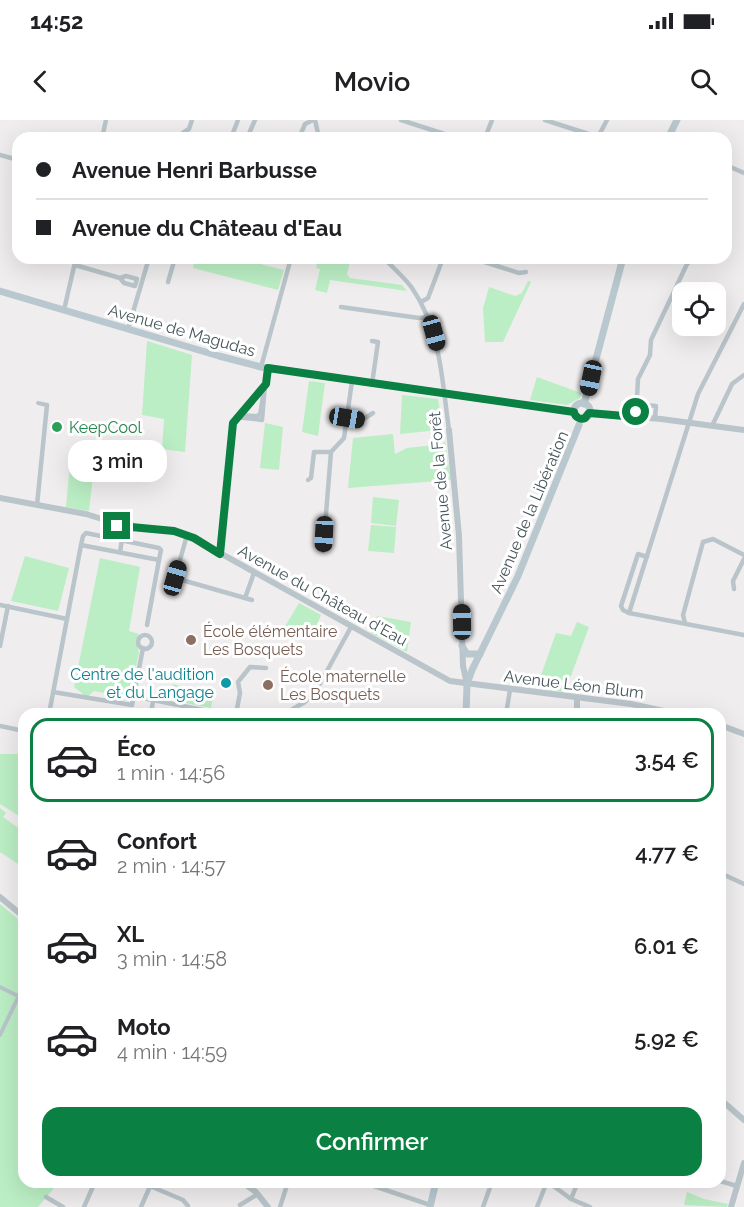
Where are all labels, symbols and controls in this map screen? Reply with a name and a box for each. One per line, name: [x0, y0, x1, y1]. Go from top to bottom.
text: 14:52: [30, 8, 83, 34]
icon: back: [24, 65, 57, 98]
icon: search: [687, 65, 720, 98]
text: Movio: [334, 66, 410, 97]
text: Avenue Henri Barbusse: [72, 157, 317, 183]
text: Avenue du Château d'Eau: [72, 215, 342, 241]
map controls: [672, 282, 726, 336]
button: locate: [672, 282, 726, 336]
street label: Avenue de Magudas: [106, 300, 258, 361]
car: [421, 313, 447, 353]
car: [578, 359, 604, 397]
route start: [622, 398, 649, 425]
car: [328, 406, 366, 430]
street label: Avenue de la Forêt: [425, 410, 456, 551]
place label: KeepCool: [69, 418, 142, 437]
marker: KeepCool: [50, 420, 64, 434]
street label: Avenue de la Libération: [487, 428, 572, 596]
callout: 3 min: [68, 439, 166, 481]
text: 3 min: [92, 449, 143, 473]
route end: [103, 512, 130, 539]
car: [314, 516, 334, 552]
street label: Avenue du Château d'Eau: [235, 541, 411, 650]
car: [161, 558, 189, 598]
car: [453, 604, 471, 640]
place label: École élémentaire Les Bosquets: [203, 621, 337, 659]
marker: École élémentaire Les Bosquets: [184, 633, 198, 647]
place label: Centre de l'audition et du Langage: [70, 665, 214, 702]
place label: École maternelle Les Bosquets: [280, 666, 406, 704]
street label: Avenue Léon Blum: [503, 666, 645, 703]
marker: Centre de l'audition et du Langage: [219, 676, 233, 690]
marker: École maternelle Les Bosquets: [261, 678, 275, 692]
icon: car: [45, 733, 99, 787]
text: Éco: [117, 735, 156, 761]
text: 3.54 €: [635, 747, 699, 773]
text: 1 min · 14:56: [117, 761, 225, 785]
icon: car: [45, 826, 99, 880]
text: Confort: [117, 828, 197, 854]
text: 4.77 €: [635, 840, 699, 866]
text: 2 min · 14:57: [117, 854, 226, 878]
icon: car: [45, 919, 99, 973]
text: XL: [117, 921, 144, 947]
text: 6.01 €: [634, 933, 699, 959]
text: 3 min · 14:58: [117, 947, 227, 971]
icon: car: [45, 1012, 99, 1066]
text: Moto: [117, 1014, 171, 1040]
text: 5.92 €: [634, 1026, 699, 1052]
text: 4 min · 14:59: [117, 1040, 227, 1064]
button: Confirmer: [42, 1107, 702, 1176]

